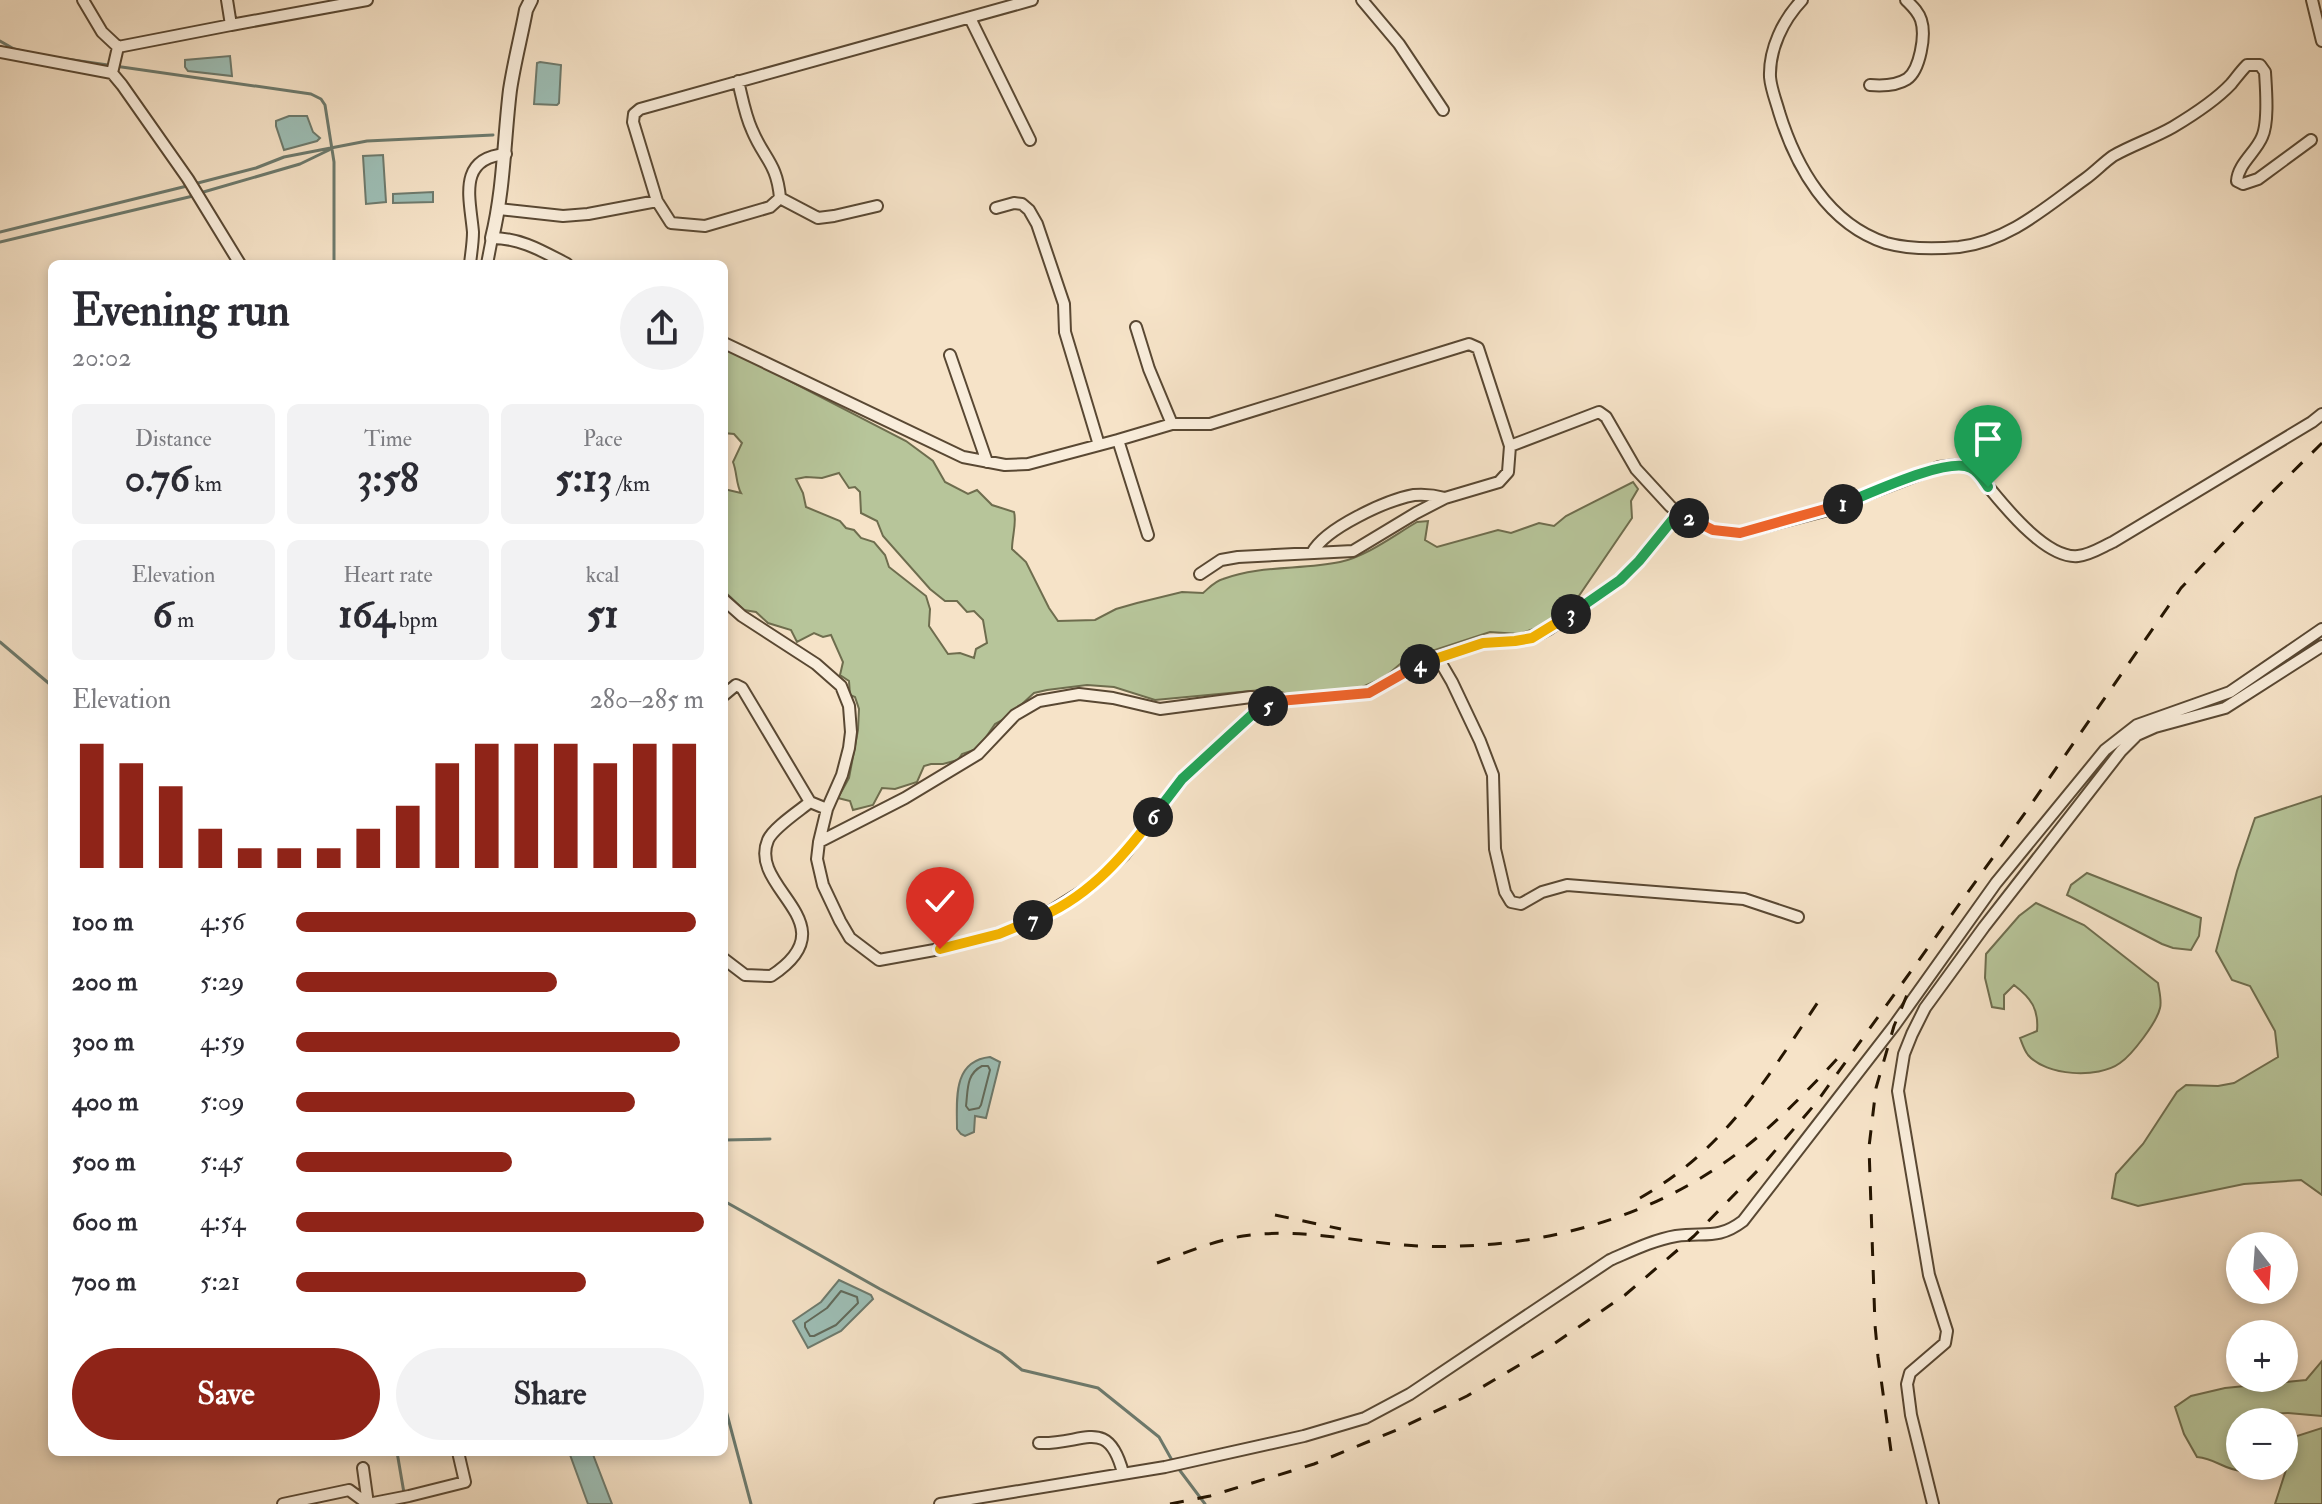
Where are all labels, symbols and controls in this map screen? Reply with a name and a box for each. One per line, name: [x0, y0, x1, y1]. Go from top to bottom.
text: Evening run: [72, 284, 290, 339]
button: share: [620, 286, 704, 370]
text: 20:02: [72, 342, 131, 374]
pin: [1954, 405, 2022, 487]
icon: arrive: [1966, 417, 2010, 461]
text: Distance: [135, 425, 212, 453]
text: Time: [364, 425, 412, 453]
text: Pace: [583, 425, 622, 453]
text: 0.76: [125, 453, 190, 504]
text: 3:58: [357, 453, 419, 504]
text: 5:13: [555, 453, 612, 504]
text: km: [190, 470, 222, 498]
text: /km: [612, 470, 650, 498]
pin: 1: [1823, 484, 1863, 524]
text: 1: [1839, 490, 1847, 518]
pin: 2: [1669, 498, 1709, 538]
text: 2: [1683, 504, 1695, 532]
text: Elevation: [131, 561, 215, 589]
text: Heart rate: [343, 561, 433, 589]
text: kcal: [586, 561, 620, 589]
text: 6: [152, 589, 173, 640]
text: 164: [338, 589, 394, 640]
text: 51: [587, 589, 619, 640]
pin: 3: [1551, 594, 1591, 634]
text: 3: [1567, 600, 1575, 628]
text: m: [173, 606, 194, 634]
text: bpm: [394, 606, 438, 634]
pin: 4: [1400, 644, 1440, 684]
text: 4: [1414, 650, 1426, 678]
text: Elevation: [72, 684, 171, 716]
text: 280–285 m: [590, 684, 704, 716]
pin: 5: [1248, 686, 1288, 726]
text: 5: [1263, 692, 1273, 720]
pin: 6: [1133, 797, 1173, 837]
text: 6: [1147, 803, 1159, 831]
pin: [906, 867, 974, 949]
icon: check: [918, 879, 962, 923]
pin: 7: [1013, 900, 1053, 940]
text: 100 m: [72, 906, 133, 938]
text: 4:56: [200, 906, 245, 938]
text: 7: [1028, 906, 1038, 934]
text: 200 m: [72, 966, 137, 998]
text: 5:29: [200, 966, 244, 998]
text: 300 m: [72, 1026, 134, 1058]
text: 4:59: [200, 1026, 245, 1058]
text: 400 m: [72, 1086, 138, 1118]
text: 5:09: [200, 1086, 245, 1118]
text: 500 m: [72, 1146, 136, 1178]
text: 5:45: [200, 1146, 243, 1178]
text: 600 m: [72, 1206, 137, 1238]
text: 4:54: [200, 1206, 245, 1238]
north arrow: [2226, 1232, 2298, 1304]
map controls: [2226, 1232, 2298, 1480]
text: 700 m: [72, 1266, 136, 1298]
text: 5:21: [200, 1266, 240, 1298]
button: +: [2226, 1320, 2298, 1392]
button: Save: [72, 1348, 380, 1440]
button: Share: [396, 1348, 704, 1440]
button: −: [2226, 1408, 2298, 1480]

